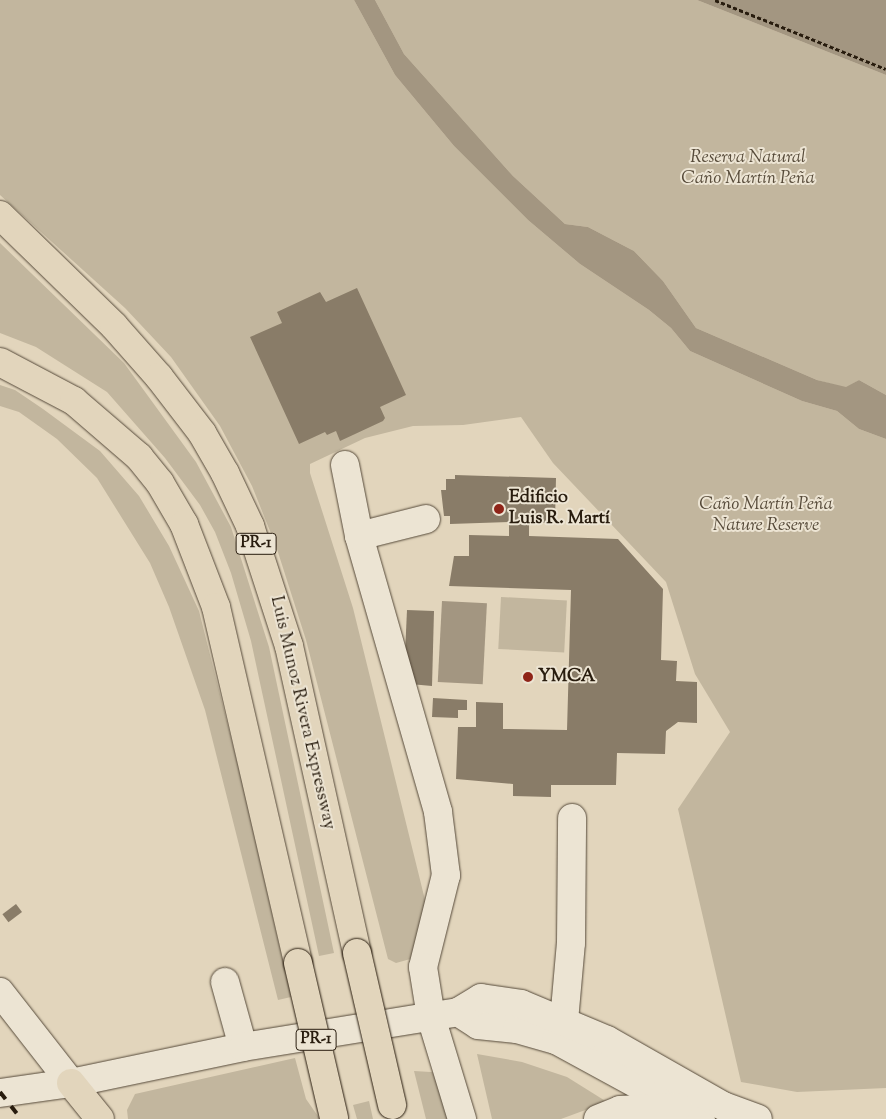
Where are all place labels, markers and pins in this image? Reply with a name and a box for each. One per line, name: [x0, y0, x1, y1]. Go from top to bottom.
place label: Edificio Luis R. Martí: [509, 488, 610, 530]
marker: Edificio Luis R. Martí: [493, 503, 505, 515]
place label: YMCA: [538, 666, 595, 688]
marker: YMCA: [522, 671, 534, 683]

